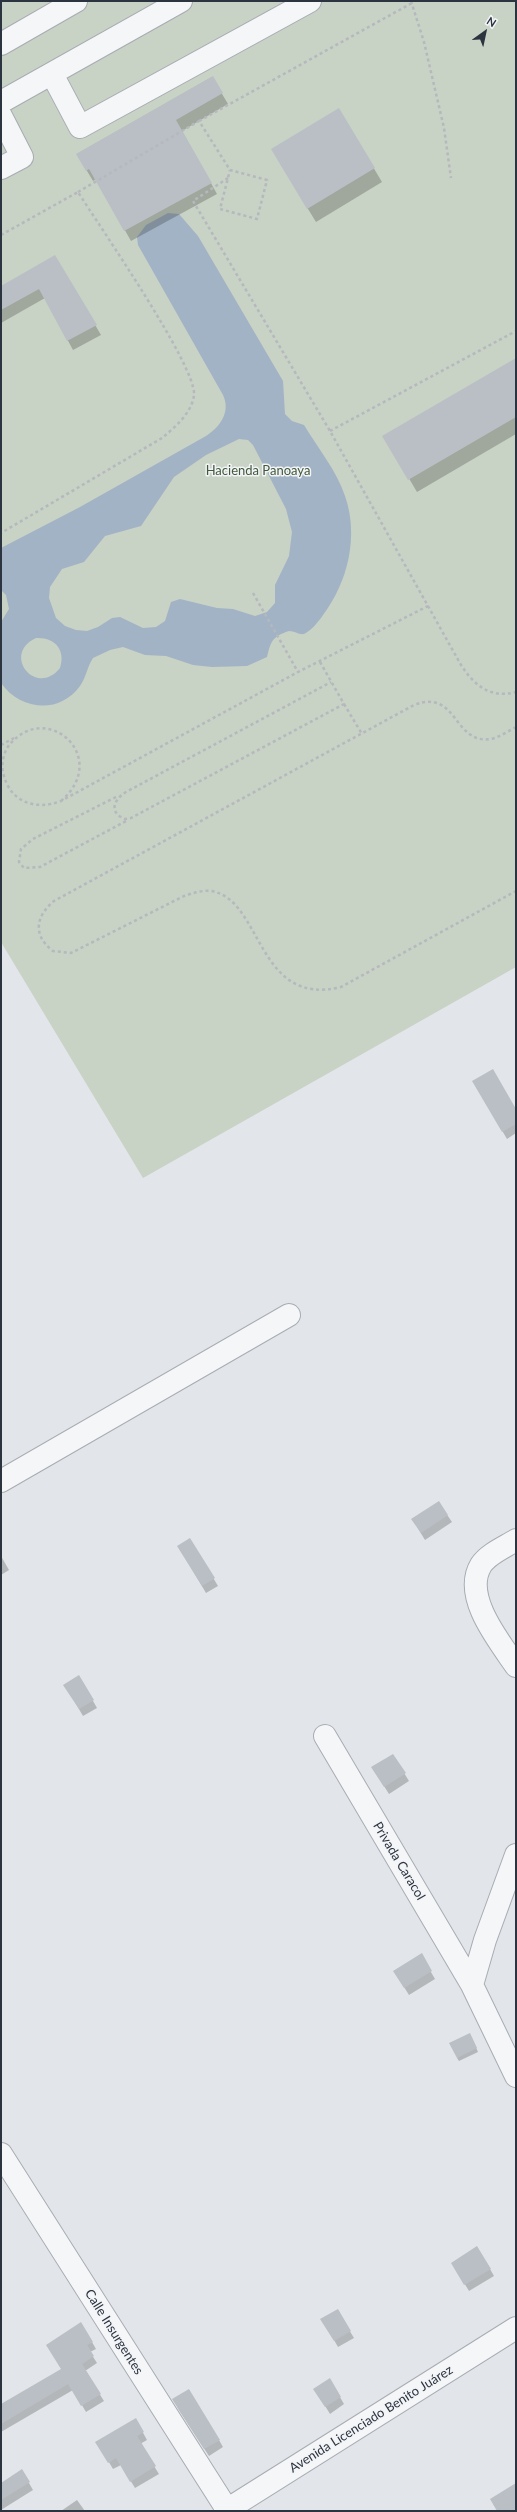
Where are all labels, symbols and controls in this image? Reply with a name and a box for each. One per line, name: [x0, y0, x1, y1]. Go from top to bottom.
north arrow: [465, 12, 505, 52]
text: N: [485, 14, 499, 29]
park label: Hacienda Panoaya: [206, 463, 310, 479]
street label: Privada Caracol: [370, 1819, 428, 1903]
street label: Calle Insurgentes: [82, 2287, 146, 2377]
street label: Avenida Licenciado Benito Juárez: [286, 2362, 456, 2476]

